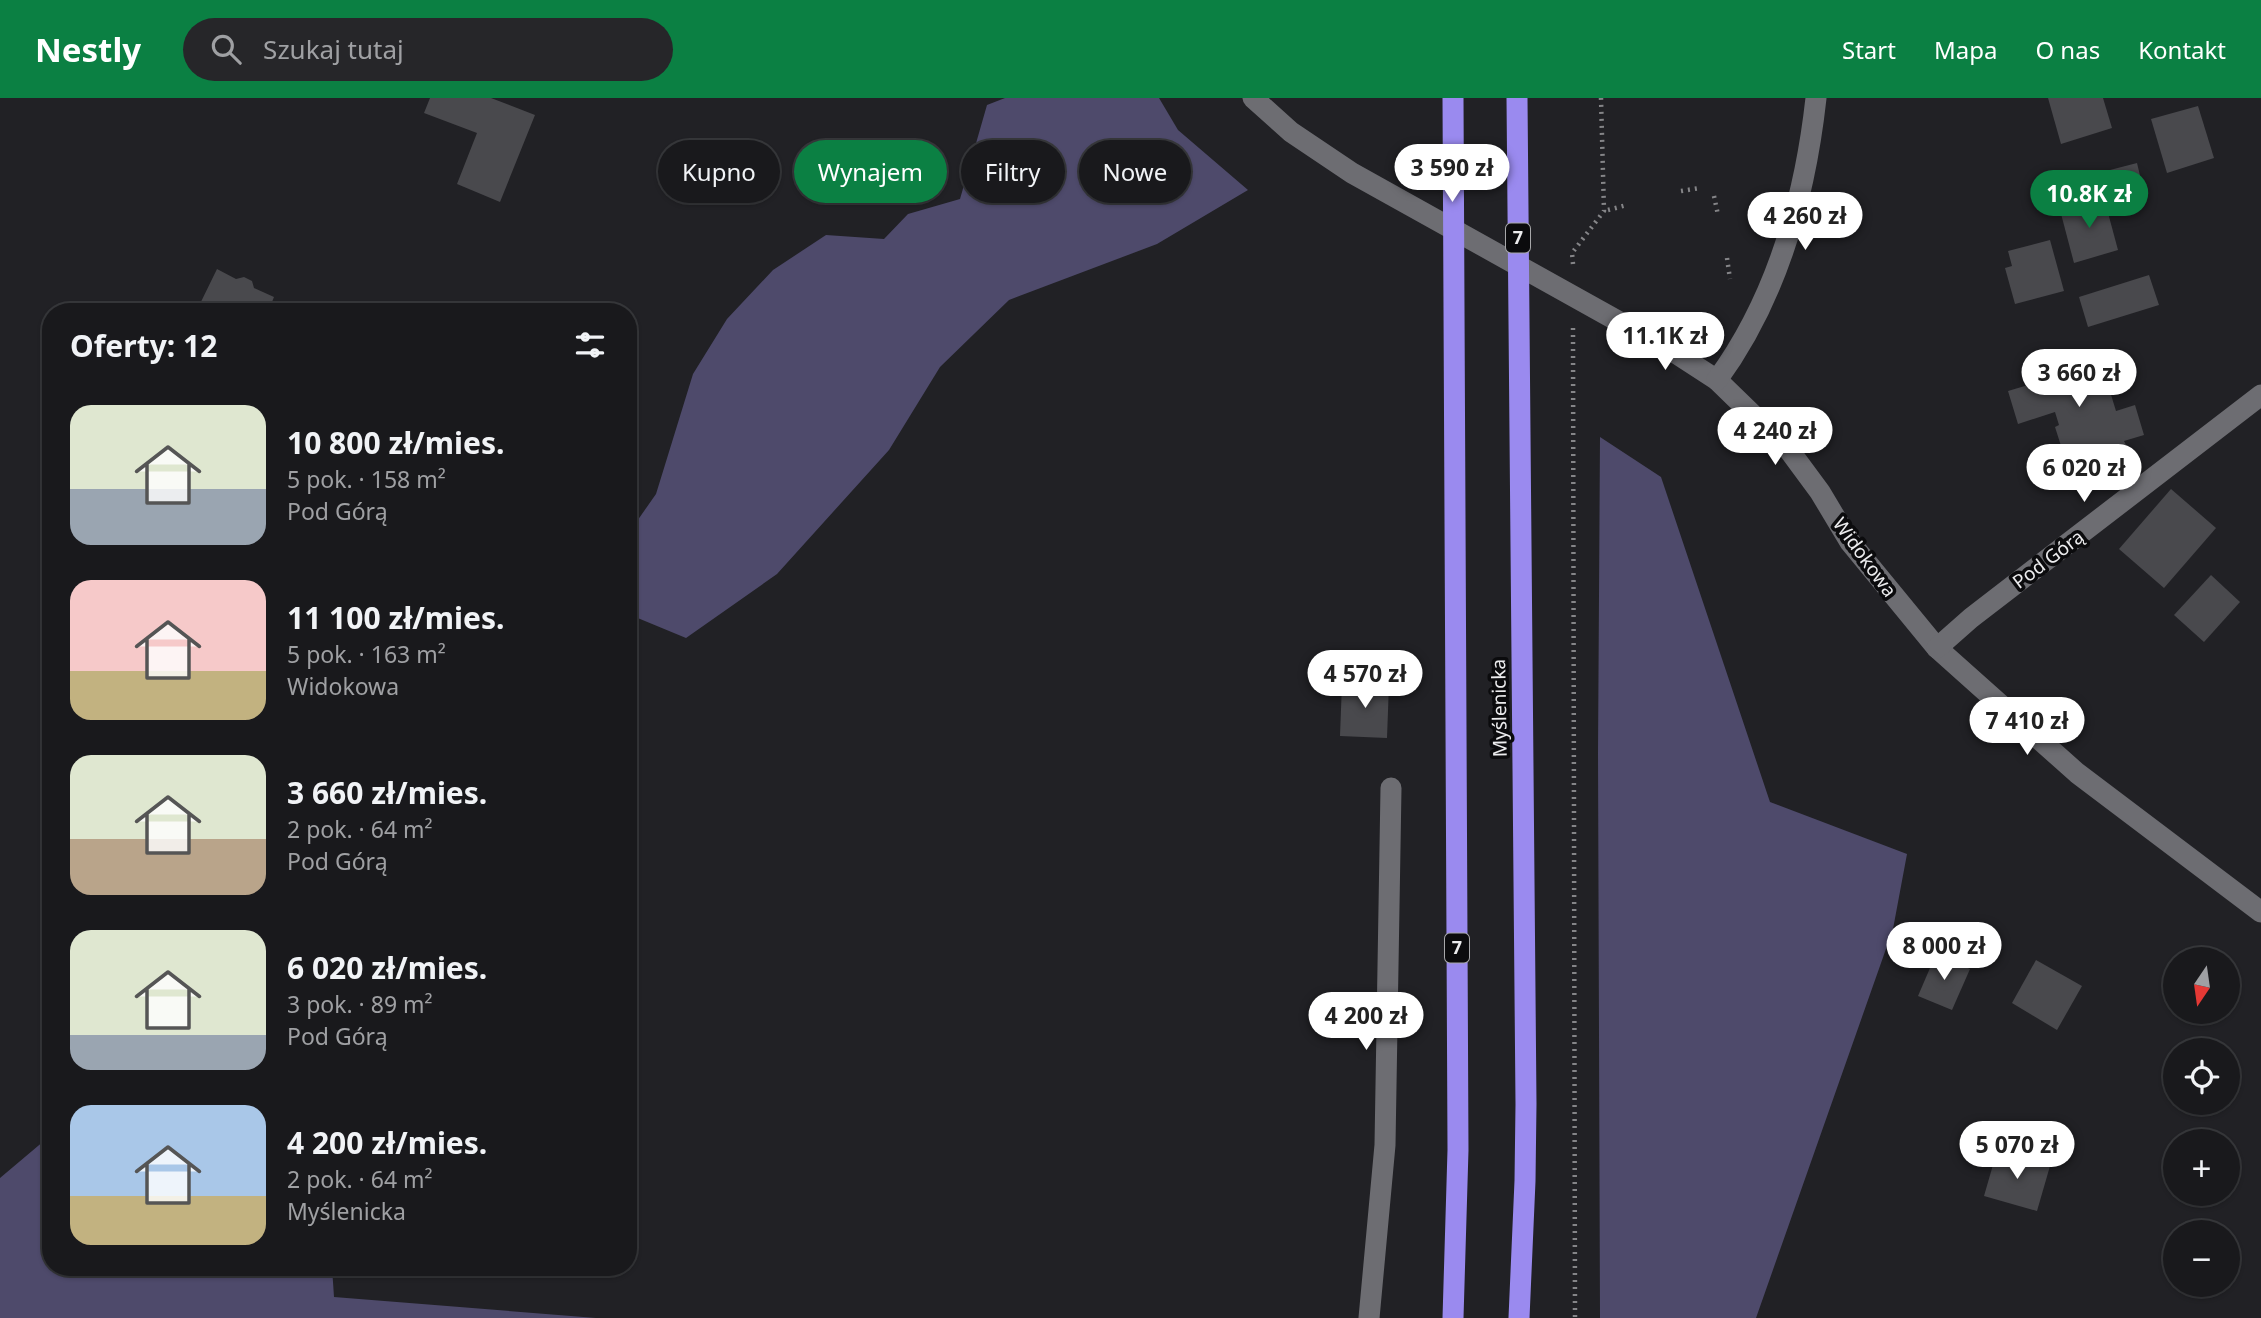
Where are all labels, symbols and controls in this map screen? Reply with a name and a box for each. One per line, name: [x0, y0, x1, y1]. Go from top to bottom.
search box: [183, 18, 673, 81]
text: Nestly: [35, 27, 141, 72]
icon: search: [207, 30, 245, 68]
text: Szukaj tutaj: [263, 31, 404, 67]
text: Start: [1842, 33, 1896, 66]
text: Mapa: [1934, 33, 1997, 66]
text: O nas: [2035, 33, 2100, 66]
text: Kontakt: [2138, 33, 2226, 66]
chip: Kupno: [658, 140, 780, 203]
chip: Wynajem: [794, 140, 947, 203]
chip: Filtry: [961, 140, 1065, 203]
chip: Nowe: [1079, 140, 1191, 203]
pin: 3 590 zł: [1380, 144, 1524, 204]
text: 3 590 zł: [1411, 151, 1493, 183]
pin: 10.8K zł: [2017, 170, 2161, 230]
text: 10.8K zł: [2046, 177, 2132, 209]
pin: 4 260 zł: [1733, 192, 1877, 252]
text: 4 260 zł: [1764, 199, 1846, 231]
road number: 7: [1506, 223, 1530, 252]
pin: 11.1K zł: [1593, 313, 1737, 372]
text: 11.1K zł: [1622, 319, 1708, 351]
text: Oferty: 12: [70, 325, 217, 366]
icon: filters: [571, 326, 609, 364]
pin: 3 660 zł: [2007, 350, 2151, 409]
text: 3 660 zł: [2038, 356, 2120, 388]
pin: 4 240 zł: [1703, 408, 1847, 467]
text: 4 240 zł: [1734, 414, 1816, 446]
text: 10 800 zł/mies.: [287, 422, 504, 463]
icon: home: [126, 433, 210, 517]
pin: 6 020 zł: [2012, 444, 2156, 504]
text: 6 020 zł: [2043, 451, 2125, 483]
text: 5 pok. · 158 m²: [287, 463, 446, 495]
text: Pod Górą: [287, 495, 388, 527]
street label: Widokowa: [1827, 512, 1903, 602]
street label: Pod Górą: [2007, 524, 2089, 594]
text: 11 100 zł/mies.: [287, 597, 504, 638]
icon: home: [126, 608, 210, 692]
text: 5 pok. · 163 m²: [287, 638, 446, 670]
pin: 4 570 zł: [1293, 650, 1437, 710]
text: 4 570 zł: [1324, 657, 1406, 689]
street label: Myślenicka: [1485, 659, 1513, 757]
text: Widokowa: [287, 670, 399, 702]
pin: 7 410 zł: [1955, 698, 2099, 757]
text: 7 410 zł: [1986, 704, 2068, 736]
text: 3 660 zł/mies.: [287, 772, 487, 813]
icon: home: [126, 783, 210, 867]
text: 2 pok. · 64 m²: [287, 813, 433, 845]
text: Pod Górą: [287, 845, 388, 877]
pin: 8 000 zł: [1872, 922, 2016, 982]
text: 8 000 zł: [1903, 929, 1985, 961]
road number: 7: [1445, 934, 1469, 962]
text: 6 020 zł/mies.: [287, 947, 487, 988]
north arrow: [2163, 947, 2240, 1024]
map controls: [2163, 947, 2240, 1297]
icon: home: [126, 958, 210, 1042]
text: 3 pok. · 89 m²: [287, 988, 433, 1020]
pin: 4 200 zł: [1294, 992, 1438, 1052]
text: 4 200 zł: [1325, 999, 1407, 1031]
text: Pod Górą: [287, 1020, 388, 1052]
button: locate: [2163, 1038, 2240, 1115]
text: 4 200 zł/mies.: [287, 1122, 487, 1163]
pin: 5 070 zł: [1945, 1122, 2089, 1181]
text: 5 070 zł: [1976, 1128, 2058, 1160]
button: +: [2163, 1129, 2240, 1206]
icon: home: [126, 1133, 210, 1217]
text: 2 pok. · 64 m²: [287, 1163, 433, 1195]
text: Myślenicka: [287, 1195, 406, 1227]
button: −: [2163, 1220, 2240, 1297]

